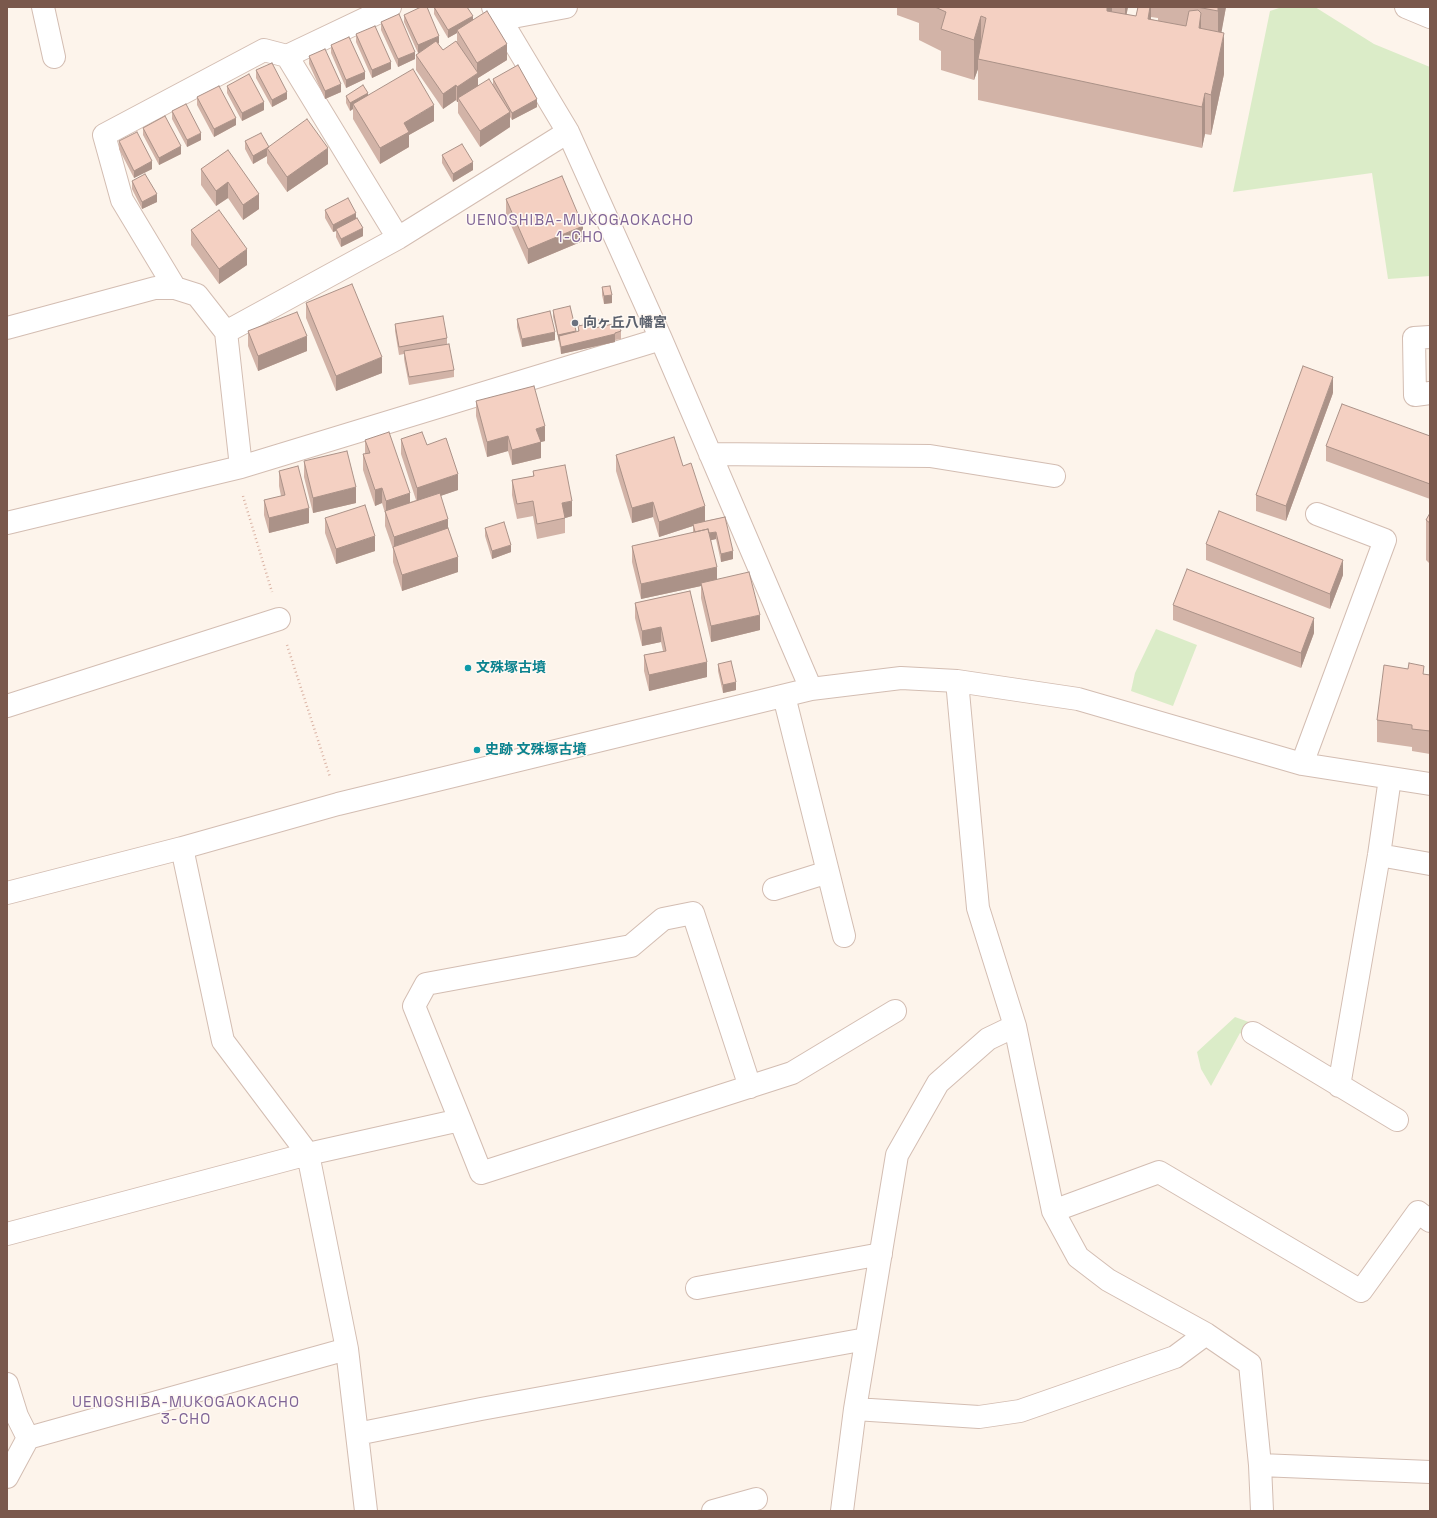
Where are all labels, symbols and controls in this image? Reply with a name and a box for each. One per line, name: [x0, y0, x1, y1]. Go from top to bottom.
district label: UENOSHIBA-MUKOGAOKACHO 1-CHO: [466, 212, 694, 247]
place label: 向ヶ丘八幡宮: [583, 315, 667, 331]
marker: 向ヶ丘八幡宮: [570, 318, 580, 328]
place label: 文殊塚古墳: [476, 660, 546, 676]
marker: 文殊塚古墳: [463, 663, 473, 673]
place label: 史跡 文殊塚古墳: [485, 742, 587, 758]
marker: 史跡 文殊塚古墳: [472, 745, 482, 755]
district label: UENOSHIBA-MUKOGAOKACHO 3-CHO: [72, 1394, 300, 1429]

